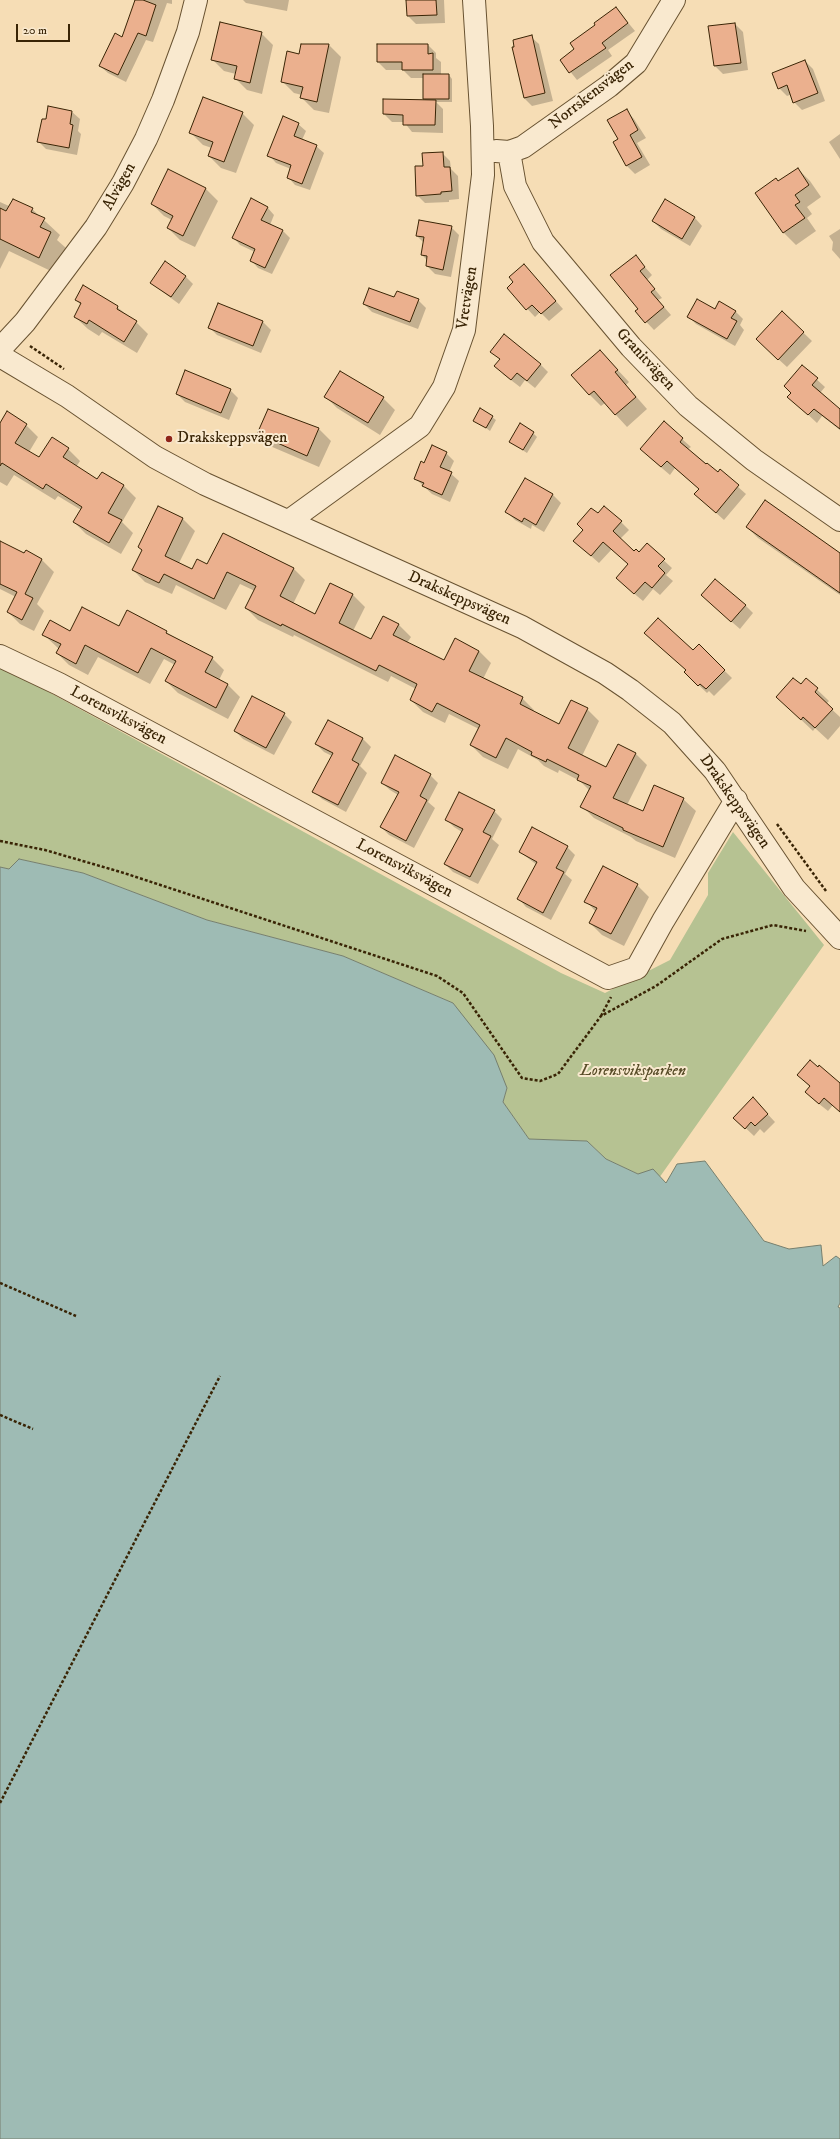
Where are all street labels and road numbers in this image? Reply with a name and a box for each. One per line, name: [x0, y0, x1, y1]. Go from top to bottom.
street label: Norrskensvägen: [546, 56, 638, 134]
street label: Alvägen: [99, 160, 141, 214]
street label: Vretvägen: [454, 265, 482, 331]
street label: Granitvägen: [611, 325, 679, 395]
street label: Drakskeppsvägen: [405, 568, 513, 630]
street label: Lorensviksvägen: [66, 683, 170, 749]
street label: Drakskeppsvägen: [694, 751, 774, 853]
street label: Lorensviksvägen: [352, 836, 456, 902]

